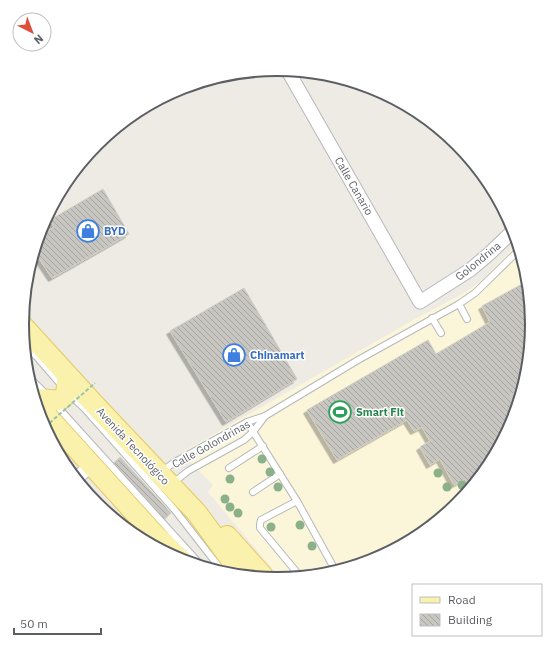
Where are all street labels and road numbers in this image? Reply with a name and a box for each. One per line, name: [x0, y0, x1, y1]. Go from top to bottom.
street label: Calle Canario: [332, 154, 376, 218]
street label: Golondrina: [452, 238, 504, 284]
street label: Avenida Tecnológico: [93, 404, 173, 488]
street label: Calle Golondrinas: [170, 417, 252, 471]

